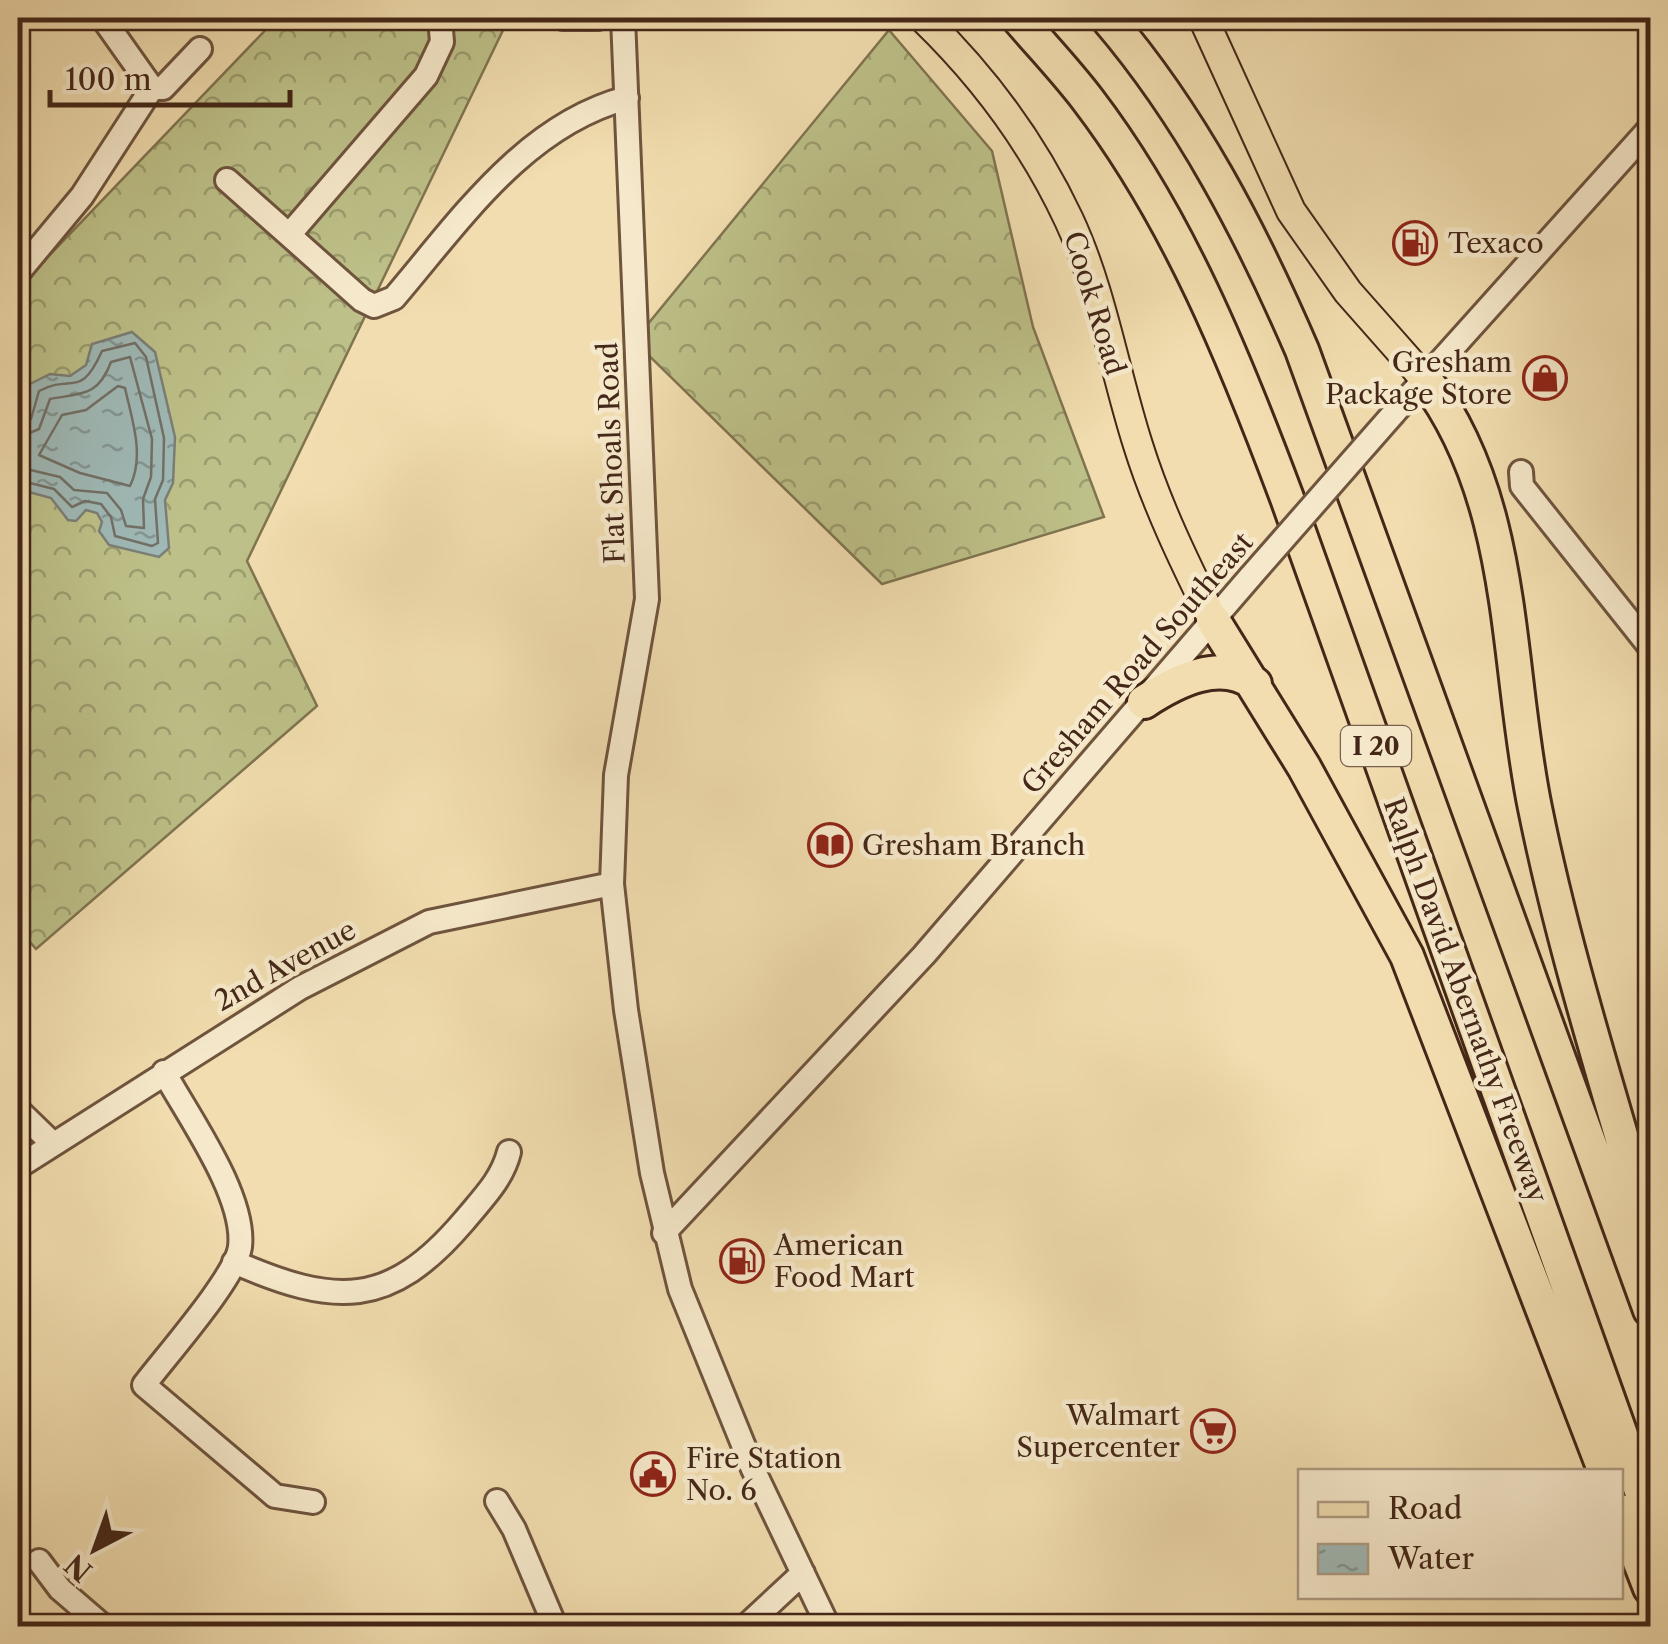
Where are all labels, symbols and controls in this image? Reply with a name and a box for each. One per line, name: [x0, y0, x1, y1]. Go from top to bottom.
scale bar: [50, 45, 290, 107]
text: 100 m: [65, 61, 152, 98]
fuel station icon: Texaco: [1392, 220, 1438, 266]
place label: Texaco: [1448, 226, 1544, 260]
street label: Cook Road: [1057, 227, 1133, 379]
street label: Flat Shoals Road: [590, 341, 632, 565]
place label: Gresham Package Store: [1325, 345, 1512, 411]
shop icon: Gresham Package Store: [1522, 355, 1568, 401]
street label: Gresham Road Southeast: [1014, 525, 1260, 801]
road number: I 20: [1341, 726, 1411, 766]
street label: Ralph David Abernathy Freeway: [1377, 793, 1555, 1207]
library icon: Gresham Branch: [807, 822, 853, 868]
place label: Gresham Branch: [862, 828, 1085, 862]
street label: 2nd Avenue: [208, 912, 362, 1018]
place label: American Food Mart: [773, 1228, 914, 1294]
fuel station icon: American Food Mart: [719, 1238, 765, 1284]
place label: Walmart Supercenter: [1016, 1398, 1180, 1464]
supermarket icon: Walmart Supercenter: [1190, 1408, 1236, 1454]
place label: Fire Station No. 6: [686, 1441, 842, 1507]
public building icon: Fire Station No. 6: [630, 1451, 676, 1497]
legend: [1298, 1469, 1623, 1599]
text: Road: [1388, 1490, 1462, 1527]
north arrow: [45, 1499, 145, 1599]
text: Water: [1387, 1540, 1474, 1577]
text: N: [58, 1547, 99, 1589]

